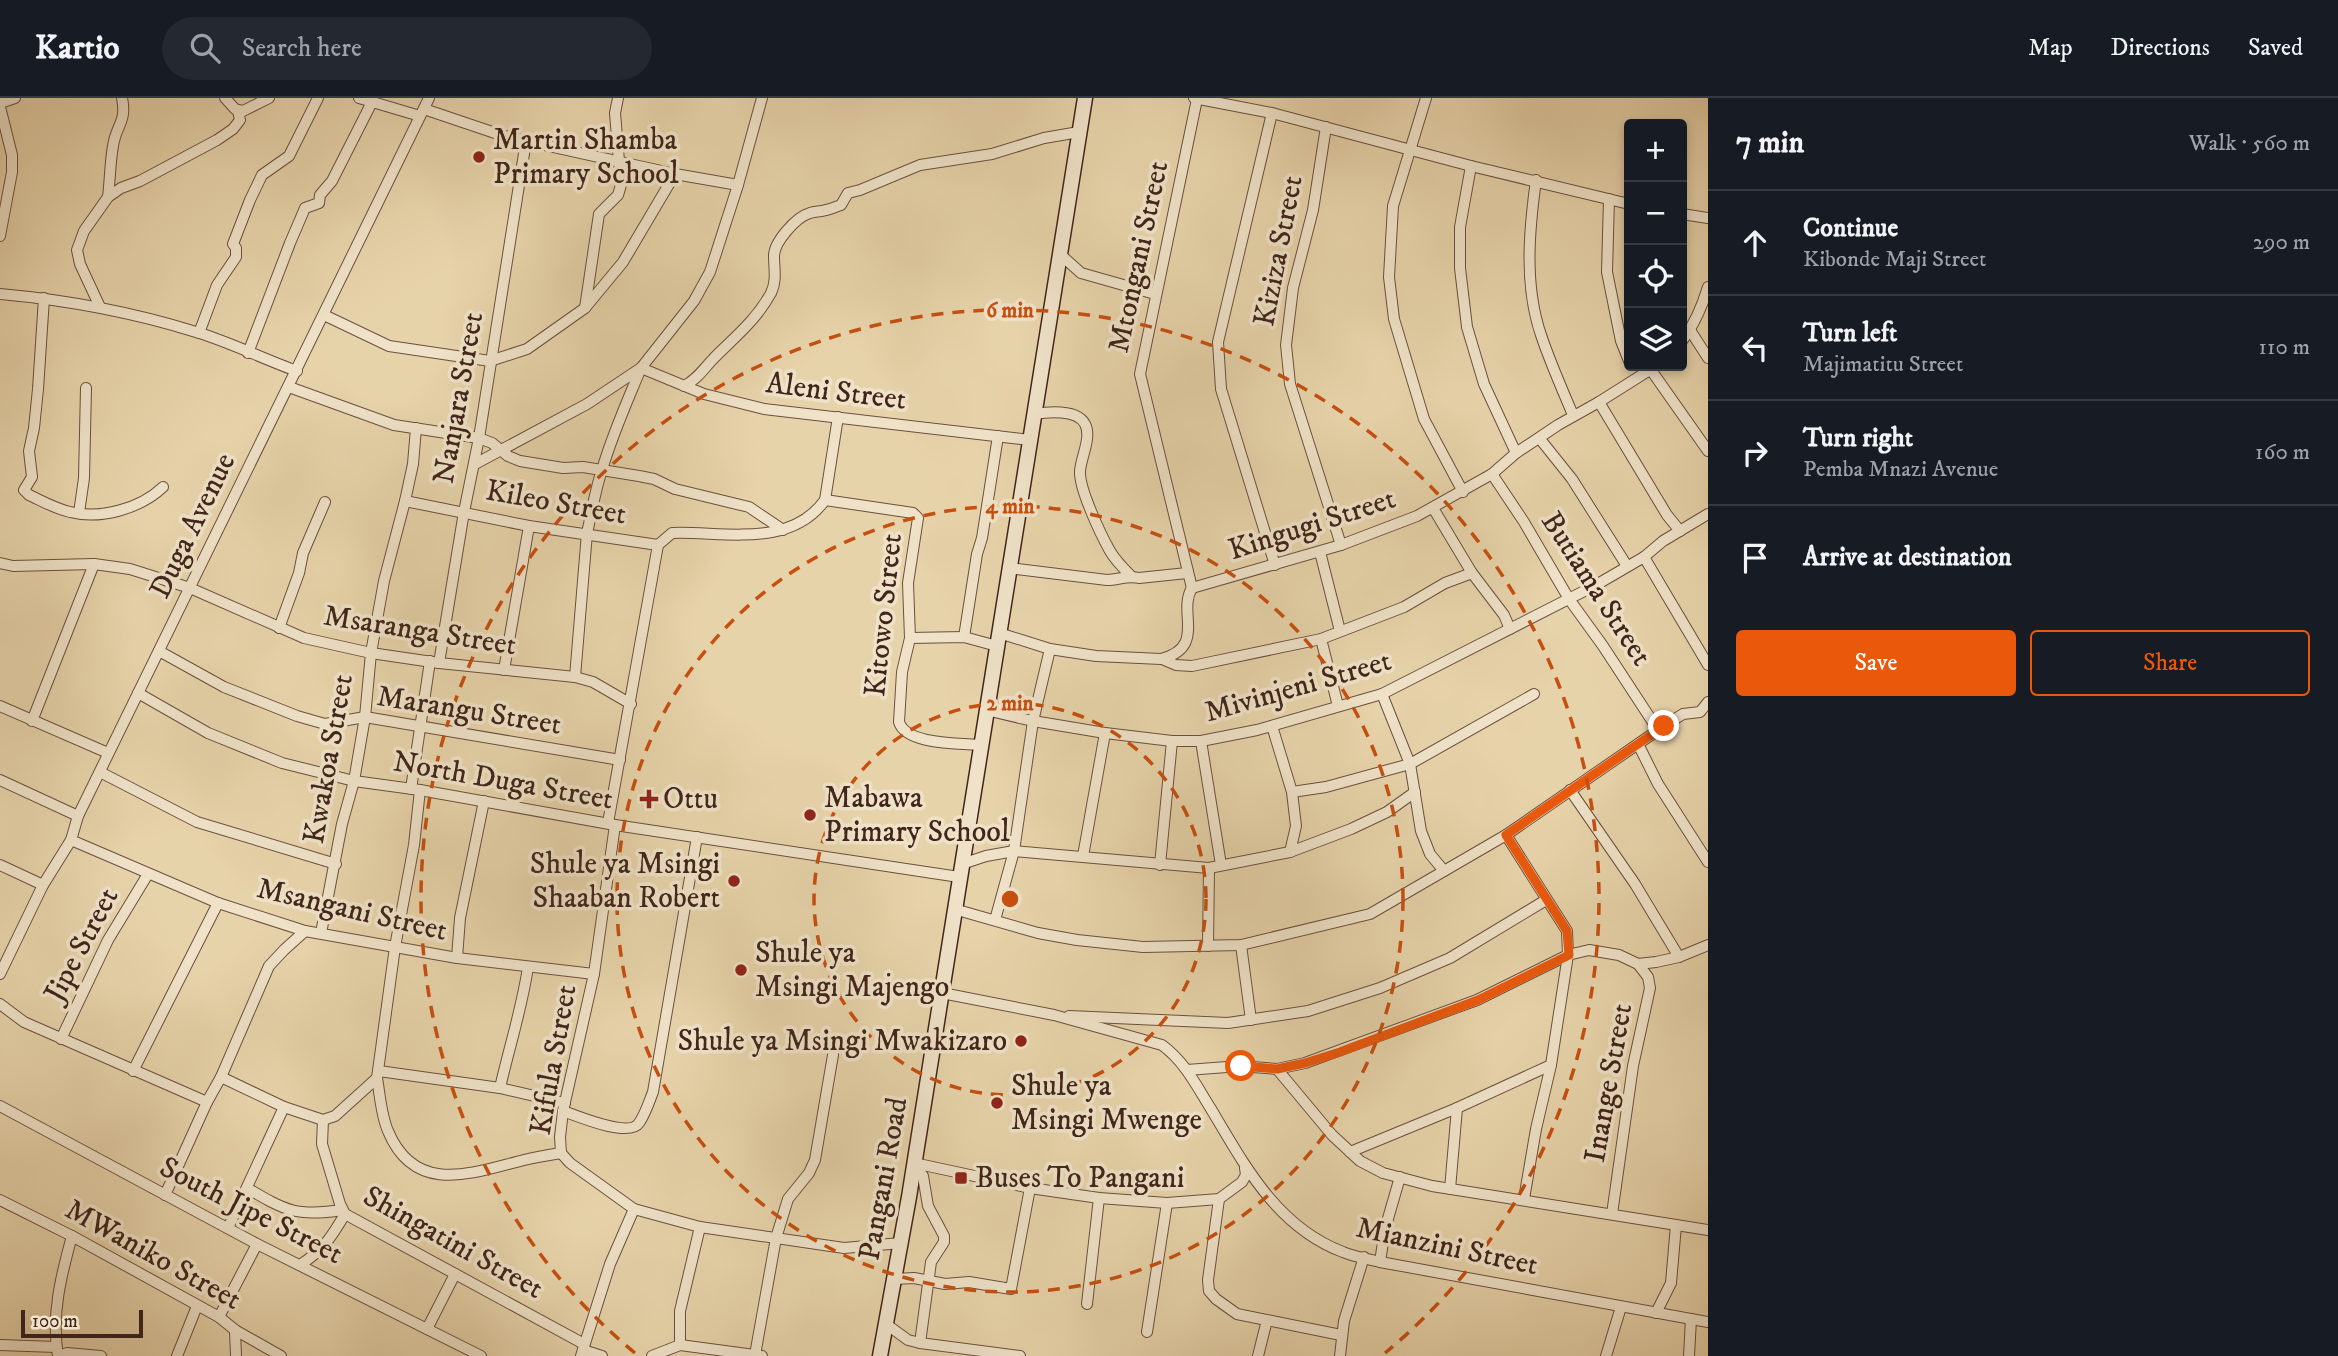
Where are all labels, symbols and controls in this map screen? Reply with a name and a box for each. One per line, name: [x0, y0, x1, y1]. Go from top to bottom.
search box: [162, 17, 652, 80]
text: Kartio: [35, 28, 120, 69]
icon: search: [186, 29, 224, 67]
text: Search here: [242, 32, 362, 65]
text: Map: [2028, 33, 2073, 63]
text: Directions: [2111, 33, 2210, 63]
text: Saved: [2248, 33, 2303, 63]
map controls: [1624, 119, 1687, 371]
button: +: [1624, 119, 1687, 182]
place label: Martin Shamba Primary School: [493, 122, 679, 193]
text: 7 min: [1736, 125, 1804, 162]
text: Walk · 560 m: [2189, 129, 2310, 158]
marker: Martin Shamba Primary School: [471, 149, 487, 165]
street label: Mtongani Street: [1101, 158, 1177, 356]
street label: Kiziza Street: [1246, 173, 1312, 329]
button: −: [1624, 182, 1687, 245]
text: Continue: [1803, 212, 1898, 245]
icon: ahead: [1736, 224, 1774, 262]
text: 290 m: [2253, 228, 2310, 257]
button: locate: [1624, 245, 1687, 308]
text: Kibonde Maji Street: [1803, 245, 1986, 274]
text: 6 min: [986, 298, 1035, 324]
button: layers: [1624, 308, 1687, 371]
street label: Nanjara Street: [426, 309, 492, 487]
text: Turn left: [1803, 317, 1897, 350]
icon: left: [1736, 329, 1774, 367]
text: 110 m: [2259, 333, 2310, 362]
text: Majimatitu Street: [1803, 350, 1963, 379]
street label: Aleni Street: [764, 365, 908, 419]
text: Turn right: [1803, 422, 1913, 455]
icon: right: [1736, 434, 1774, 472]
text: 160 m: [2255, 438, 2310, 467]
street label: Duga Avenue: [142, 447, 244, 605]
text: Pemba Mnazi Avenue: [1803, 455, 1998, 484]
street label: Kileo Street: [483, 472, 629, 534]
street label: Kingugi Street: [1224, 481, 1400, 569]
text: 4 min: [986, 494, 1035, 520]
street label: Butiama Street: [1532, 505, 1660, 673]
street label: Kitowo Street: [857, 532, 911, 698]
icon: arrive: [1736, 539, 1774, 577]
text: Arrive at destination: [1803, 541, 2012, 574]
street label: Msaranga Street: [321, 598, 519, 664]
button: Save: [1736, 630, 2016, 696]
button: Share: [2030, 630, 2310, 696]
street label: Mivinjeni Street: [1201, 643, 1395, 731]
street label: Kwakoa Street: [296, 671, 362, 847]
street label: Marangu Street: [374, 678, 564, 744]
text: 2 min: [987, 691, 1035, 717]
route end: [1648, 710, 1679, 741]
street label: North Duga Street: [390, 743, 616, 819]
place label: Mabawa Primary School: [824, 780, 1010, 851]
place label: Ottu: [663, 781, 718, 818]
marker: Ottu: [641, 791, 657, 807]
marker: Mabawa Primary School: [802, 807, 818, 823]
place label: Shule ya Msingi Shaaban Robert: [530, 846, 720, 917]
street label: Msangani Street: [253, 870, 451, 950]
marker: Shule ya Msingi Shaaban Robert: [726, 873, 742, 889]
street label: Jipe Street: [35, 882, 127, 1011]
centre of rings: [998, 887, 1022, 911]
place label: Shule ya Msingi Majengo: [755, 935, 949, 1006]
marker: Shule ya Msingi Majengo: [733, 962, 749, 978]
street label: Kifula Street: [523, 982, 585, 1138]
street label: Inange Street: [1577, 1001, 1641, 1165]
place label: Shule ya Msingi Mwakizaro: [678, 1023, 1007, 1060]
marker: Shule ya Msingi Mwakizaro: [1013, 1033, 1029, 1049]
route start: [1225, 1050, 1256, 1081]
place label: Shule ya Msingi Mwenge: [1011, 1068, 1202, 1139]
street label: Pangani Road: [851, 1094, 917, 1264]
marker: Shule ya Msingi Mwenge: [989, 1095, 1005, 1111]
street label: South Jipe Street: [153, 1149, 349, 1273]
place label: Buses To Pangani: [975, 1160, 1185, 1197]
marker: Buses To Pangani: [953, 1170, 969, 1186]
street label: Shingatini Street: [356, 1178, 550, 1308]
street label: MWaniko Street: [58, 1191, 248, 1319]
street label: Mianzini Street: [1353, 1210, 1541, 1284]
scale bar: [21, 1307, 144, 1339]
text: 100 m: [32, 1310, 78, 1333]

